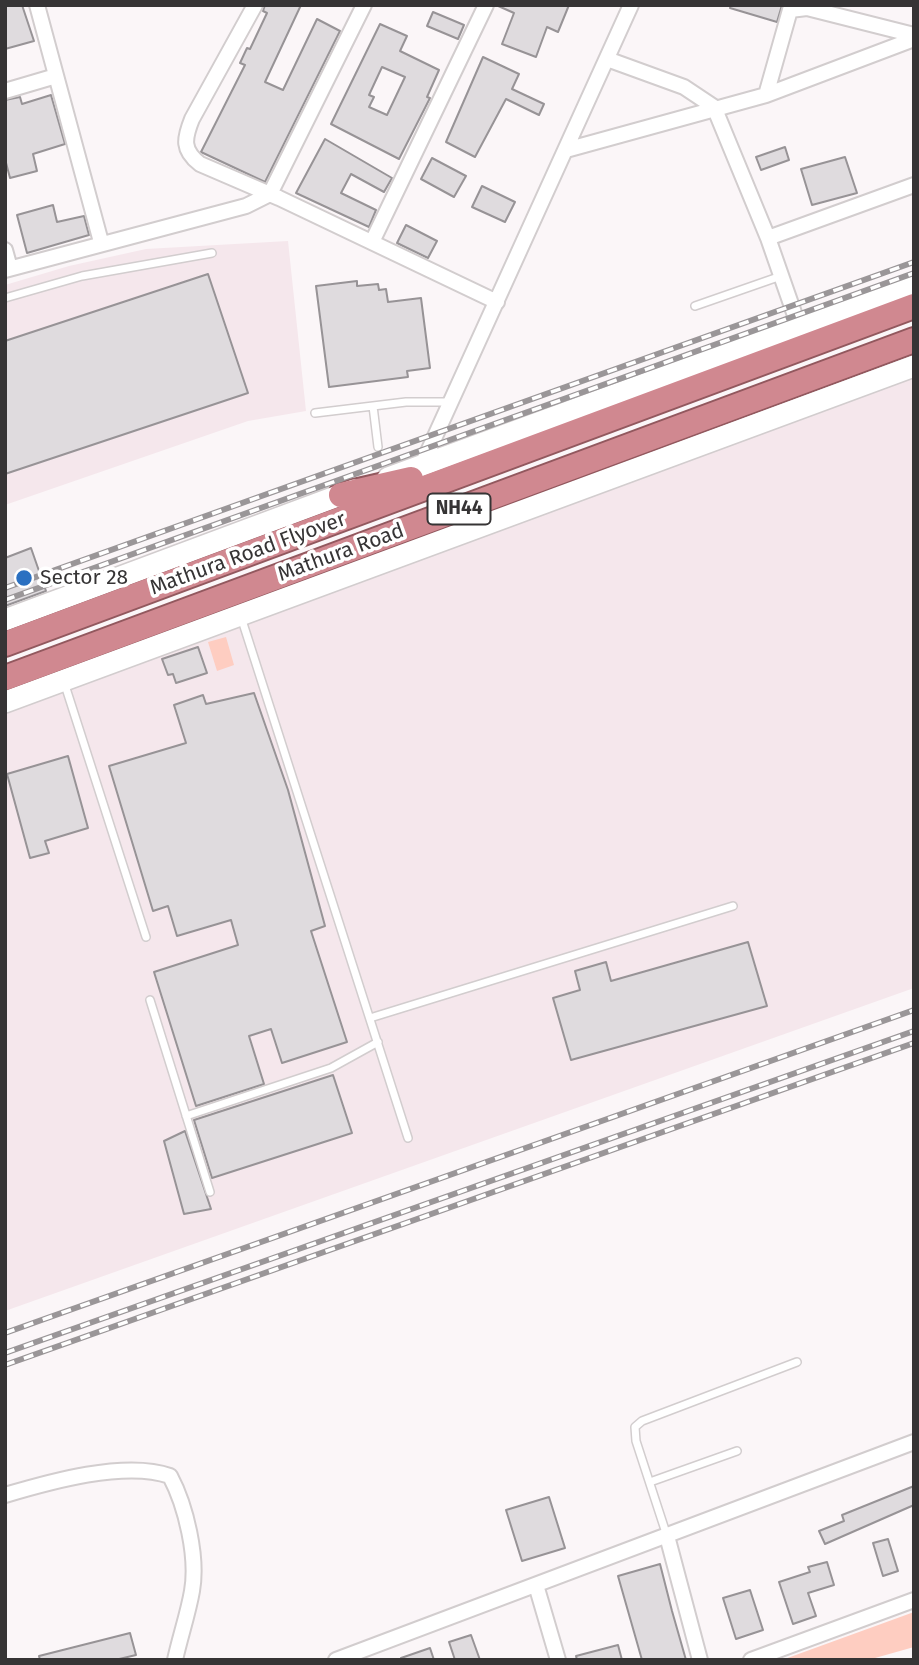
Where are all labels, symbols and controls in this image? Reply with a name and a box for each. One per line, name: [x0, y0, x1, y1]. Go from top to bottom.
road number: NH44: [428, 494, 490, 524]
street label: Mathura Road Flyover: [147, 507, 349, 601]
street label: Mathura Road: [274, 518, 408, 588]
place label: Sector 28: [40, 565, 128, 591]
marker: Sector 28: [14, 568, 34, 588]

